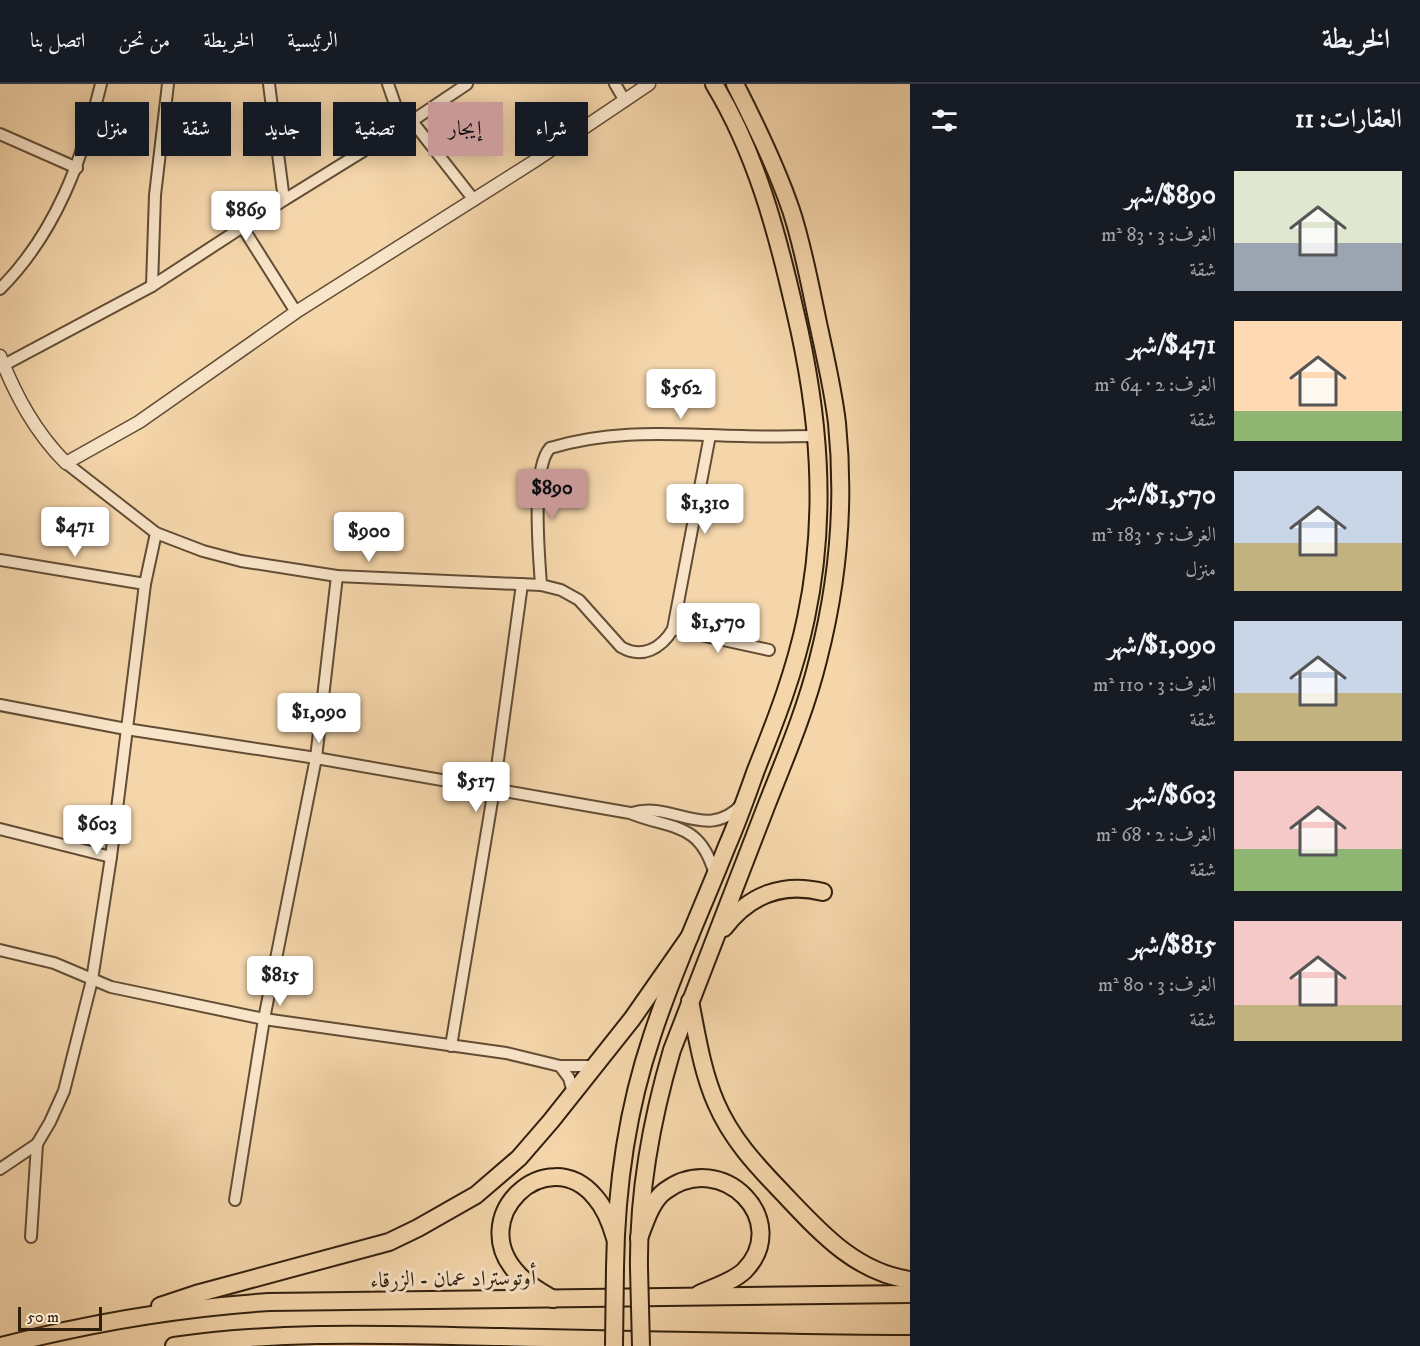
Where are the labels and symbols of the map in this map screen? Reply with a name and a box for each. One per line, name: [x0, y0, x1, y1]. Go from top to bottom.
pin: $869: [210, 191, 282, 242]
pin: $562: [645, 369, 717, 420]
pin: $890: [516, 469, 588, 520]
pin: $1,310: [656, 484, 754, 535]
pin: $471: [39, 507, 111, 558]
pin: $900: [333, 512, 405, 563]
pin: $1,570: [669, 603, 767, 654]
pin: $1,090: [270, 693, 368, 744]
pin: $517: [440, 762, 512, 813]
pin: $603: [61, 805, 133, 856]
pin: $815: [244, 956, 316, 1007]
street label: أوتوستراد عمان - الزرقاء: [370, 1262, 537, 1294]
scale bar: [18, 1304, 102, 1332]

